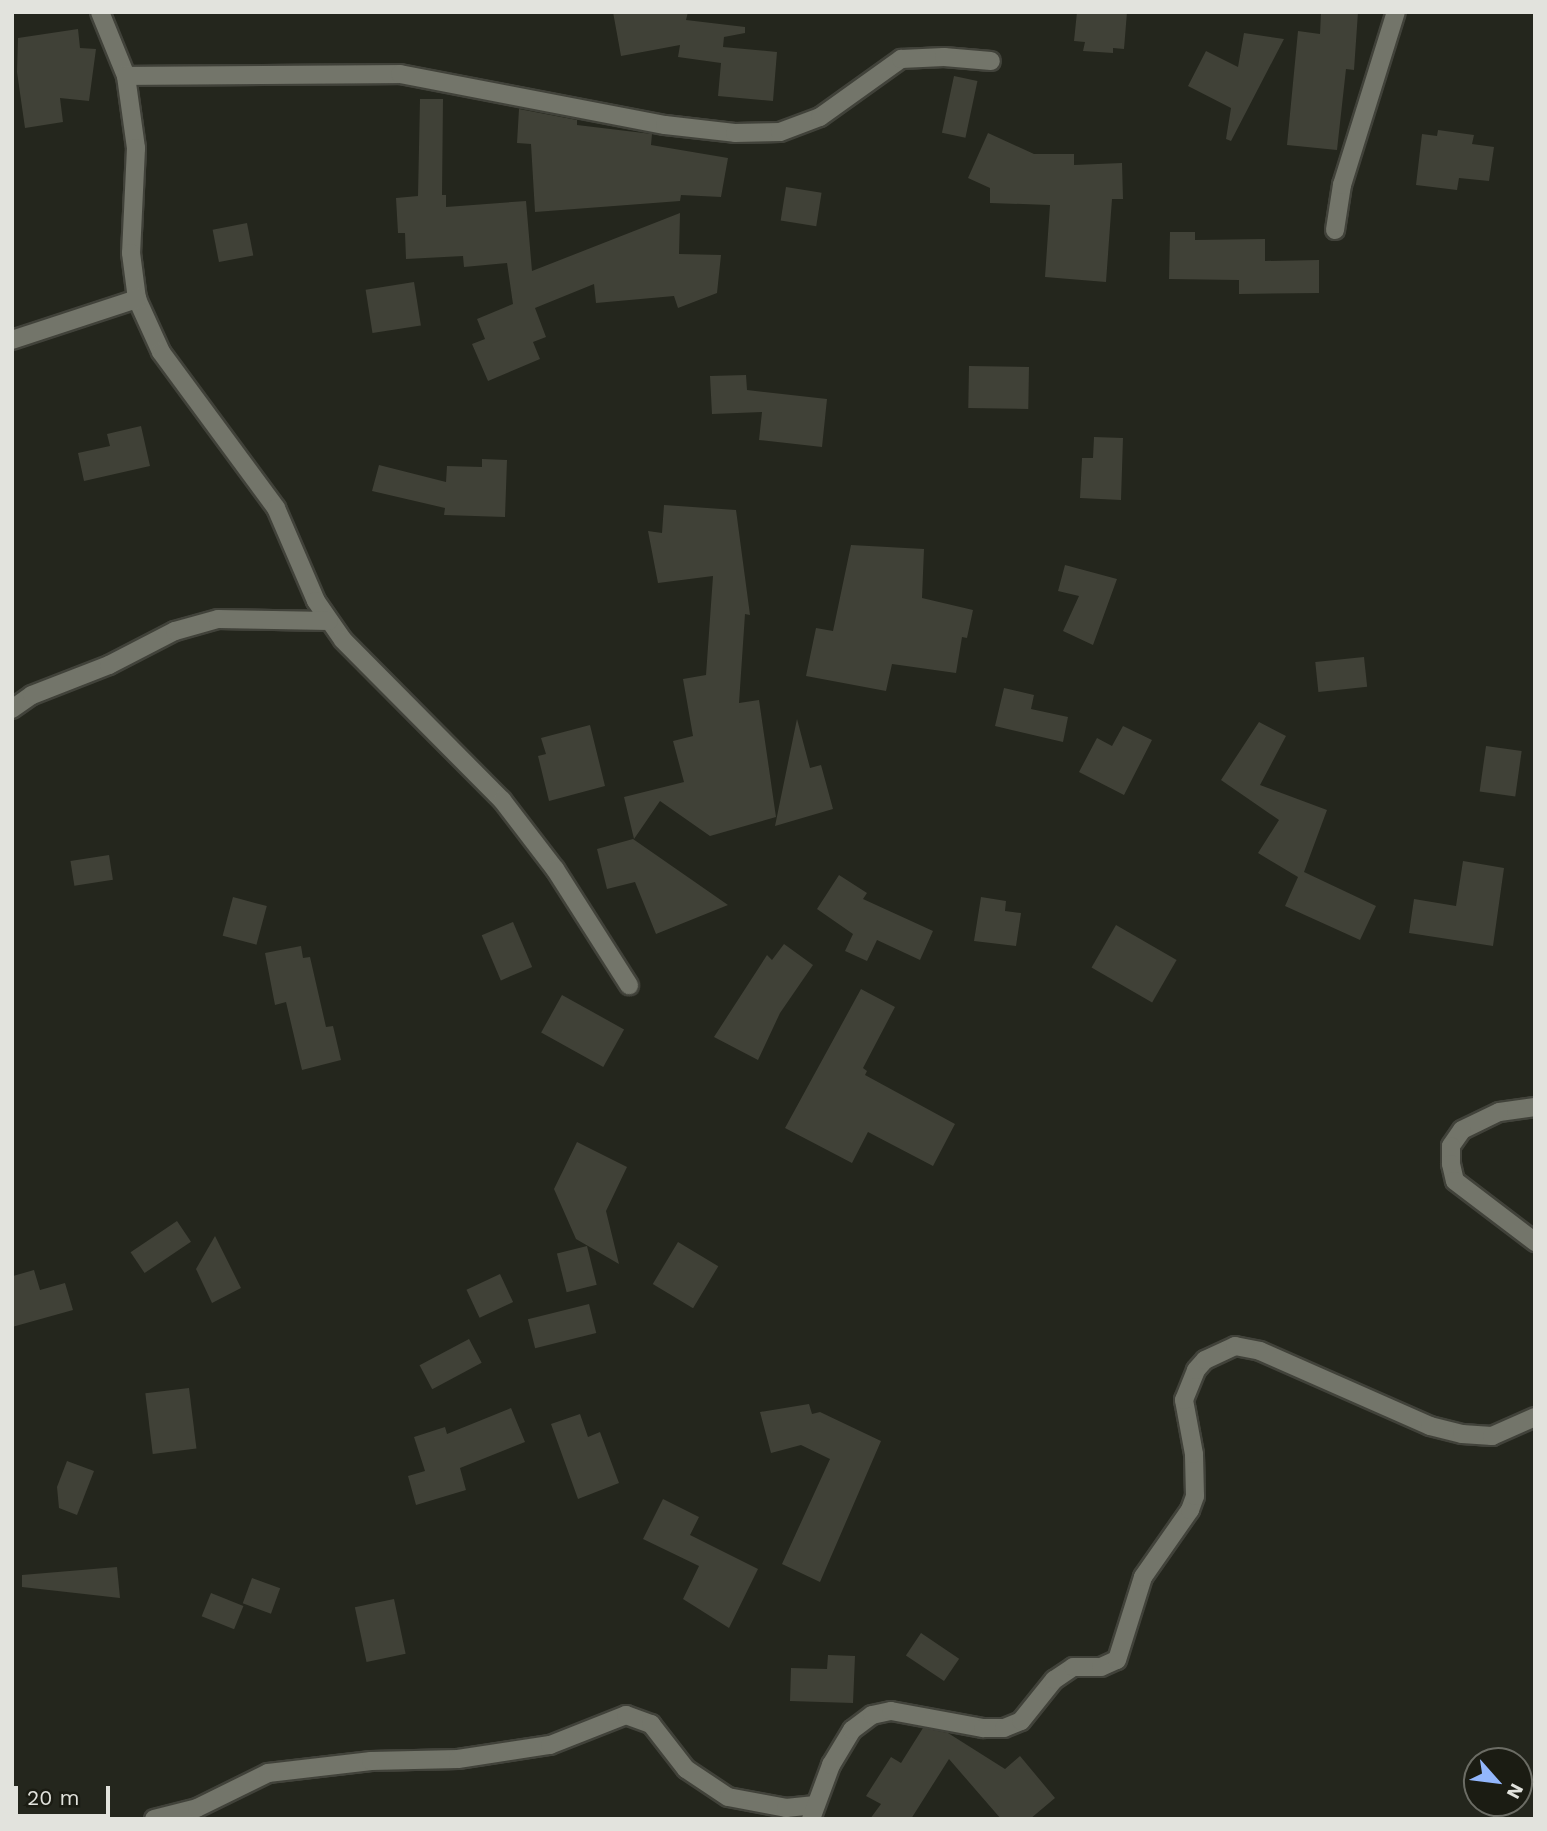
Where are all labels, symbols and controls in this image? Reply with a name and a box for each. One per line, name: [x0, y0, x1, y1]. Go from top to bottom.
north arrow: [1463, 1747, 1533, 1817]
scale bar: [18, 1772, 114, 1816]
text: N: [1502, 1780, 1529, 1803]
text: 20 m: [27, 1785, 79, 1810]

